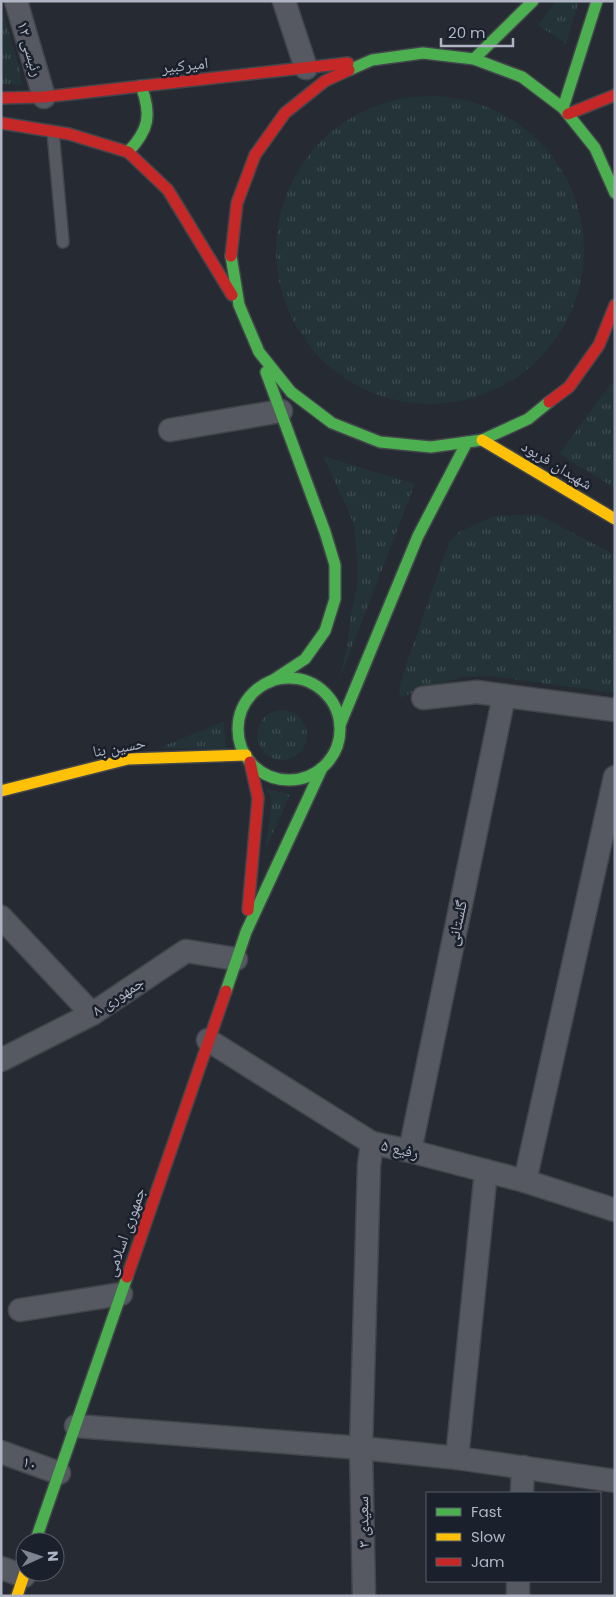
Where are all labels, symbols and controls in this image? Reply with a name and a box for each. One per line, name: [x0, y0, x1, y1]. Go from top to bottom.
scale bar: [441, 15, 514, 47]
street label: رئیسی ۱۲: [11, 19, 49, 79]
text: 20 m: [448, 22, 486, 43]
street label: امیرکبیر: [159, 51, 210, 79]
street label: شهيدان فربود: [517, 435, 597, 495]
street label: حسین بنا: [91, 731, 147, 763]
street label: گلستانی: [441, 898, 473, 948]
street label: جمهوری ۸: [87, 971, 149, 1021]
street label: رفیع ۵: [379, 1134, 421, 1164]
street label: جمهوری اسلامی: [99, 1184, 151, 1280]
street label: ۱۰: [19, 1450, 41, 1476]
legend: [426, 1492, 601, 1582]
street label: سعیدی ۳: [351, 1496, 375, 1548]
text: Fast: [471, 1501, 502, 1522]
text: Slow: [471, 1526, 506, 1547]
north arrow: [15, 1532, 65, 1582]
text: N: [43, 1551, 63, 1562]
text: Jam: [471, 1551, 505, 1572]

